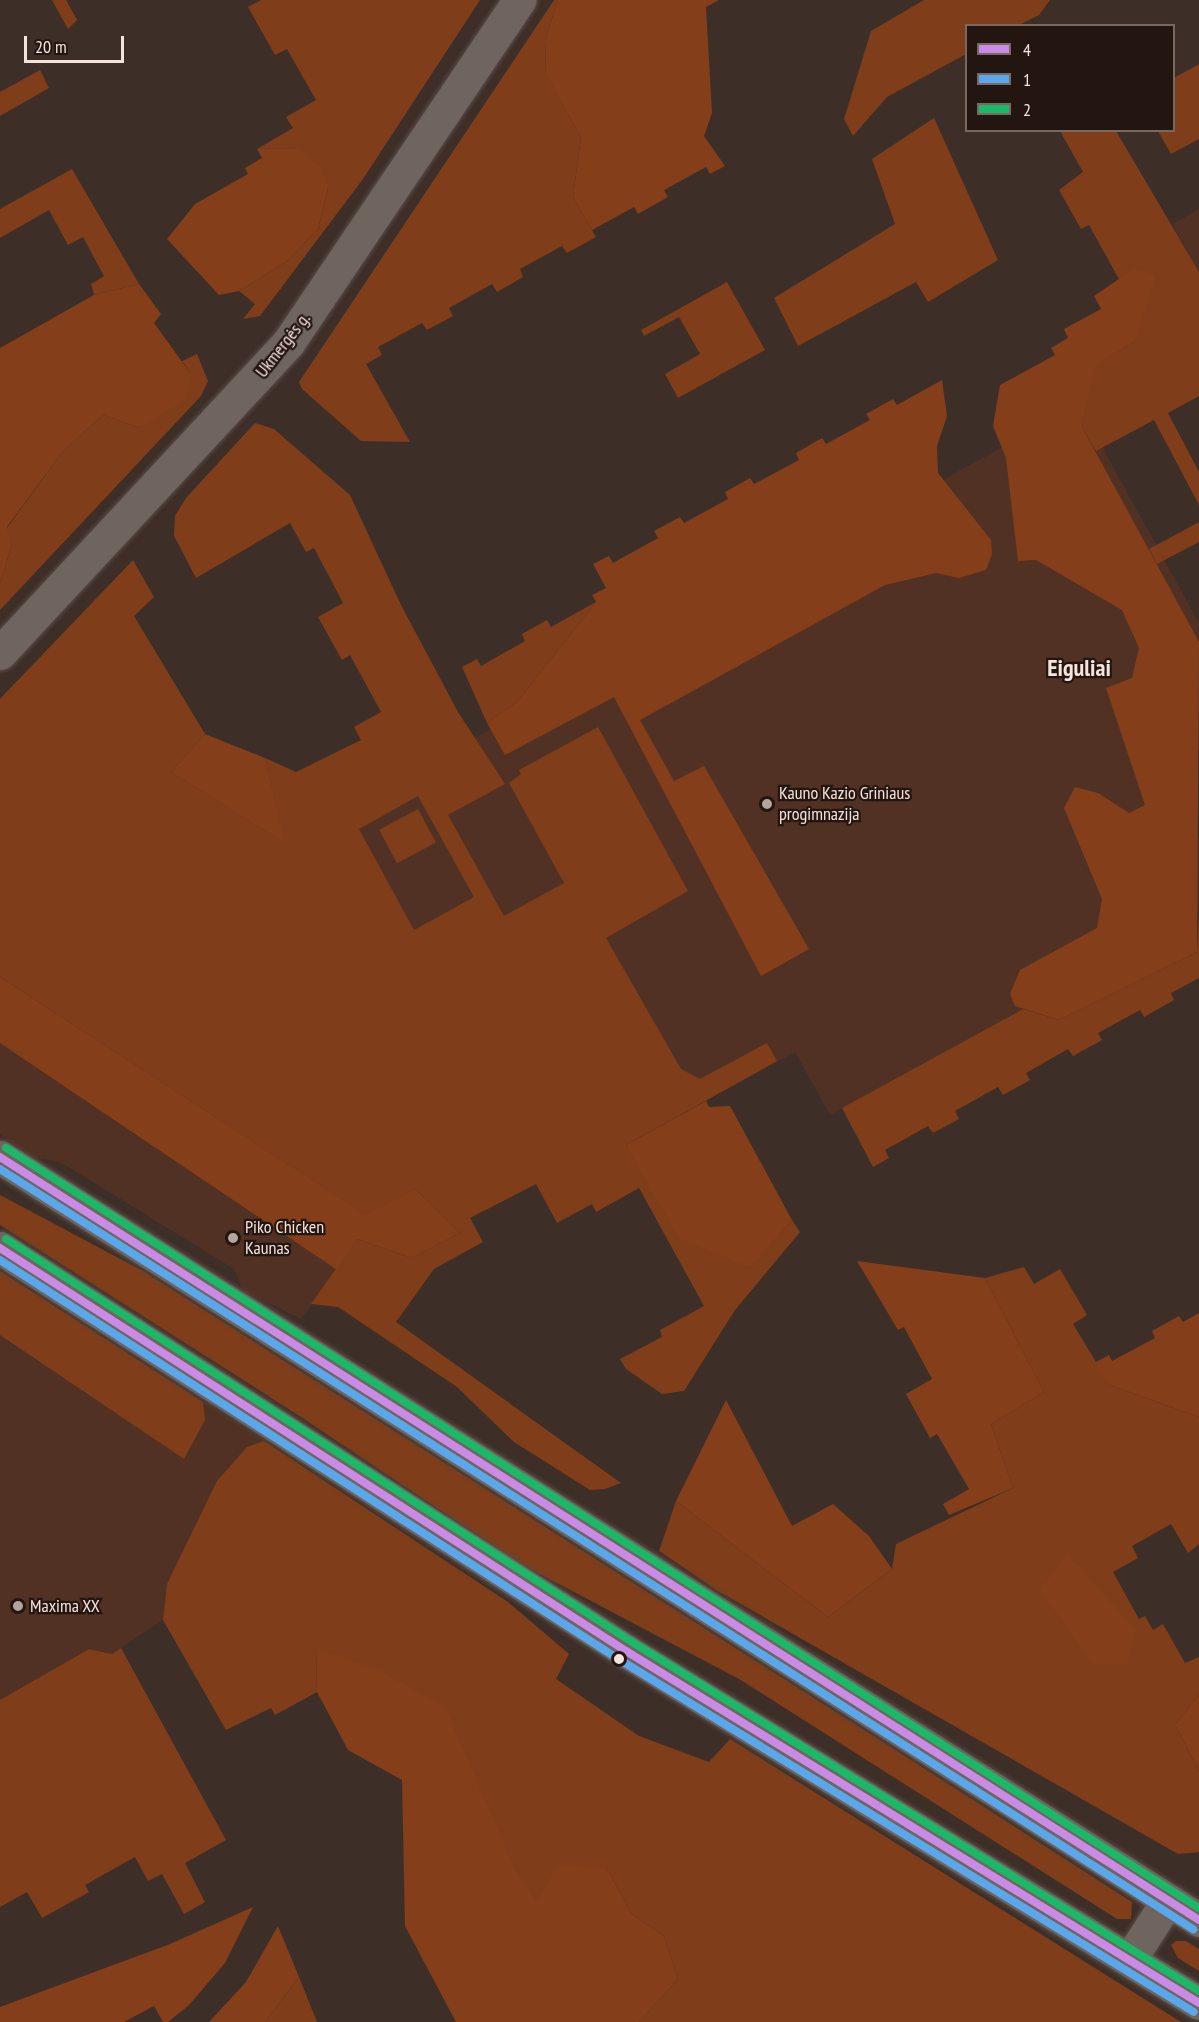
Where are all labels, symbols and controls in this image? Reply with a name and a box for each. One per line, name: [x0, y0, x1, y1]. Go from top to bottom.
scale bar: [27, 24, 128, 62]
legend: [965, 24, 1175, 132]
text: 20 m: [35, 35, 67, 58]
text: 4: [1023, 38, 1031, 61]
text: 1: [1023, 68, 1031, 91]
text: 2: [1023, 98, 1031, 121]
street label: Ukmergės g.: [251, 308, 315, 382]
district label: Eiguliai: [1047, 654, 1111, 682]
place label: Kauno Kazio Griniaus progimnazija: [779, 783, 910, 826]
marker: Kauno Kazio Griniaus progimnazija: [760, 797, 774, 811]
place label: Piko Chicken Kaunas: [245, 1217, 324, 1260]
marker: Piko Chicken Kaunas: [226, 1231, 240, 1245]
place label: Maxima XX: [30, 1595, 100, 1617]
marker: Maxima XX: [11, 1599, 25, 1613]
unlabelled marker: [613, 1653, 625, 1665]

